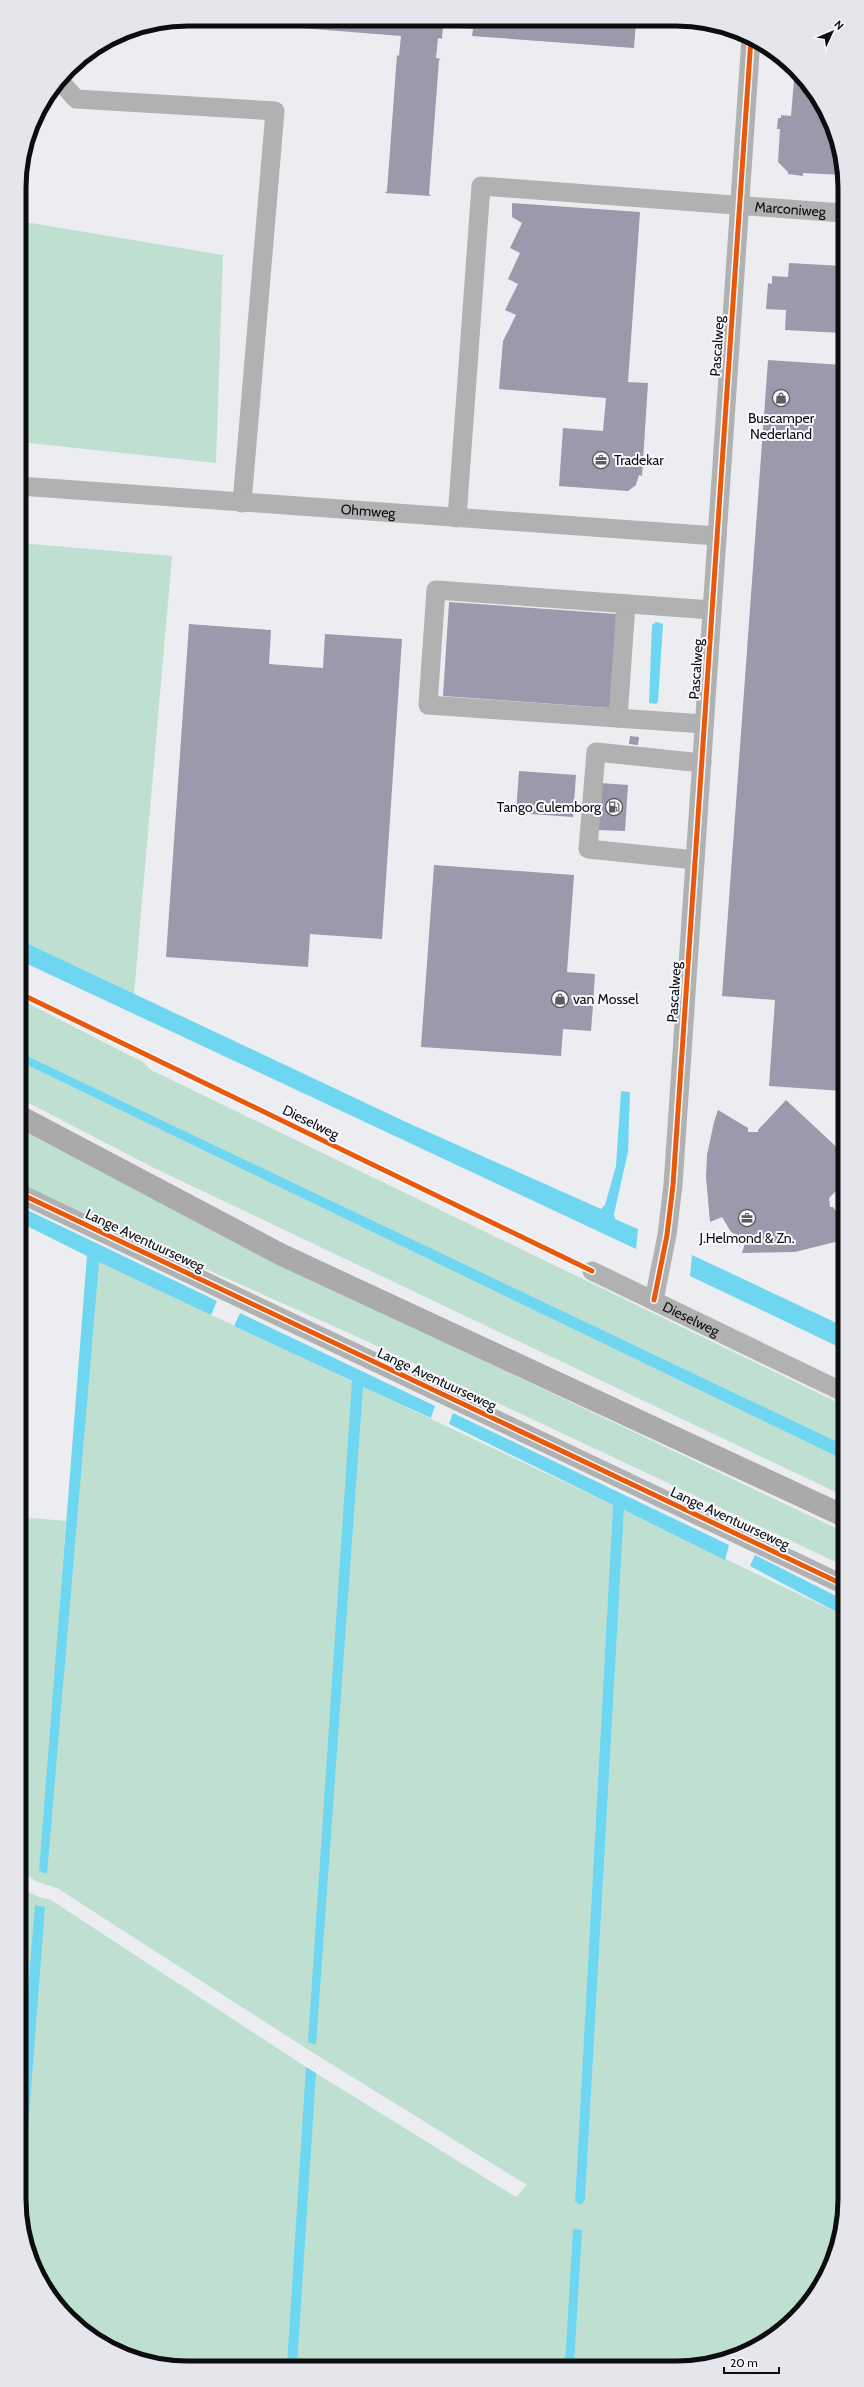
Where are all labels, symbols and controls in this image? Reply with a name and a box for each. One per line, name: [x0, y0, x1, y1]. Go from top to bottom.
north arrow: [812, 12, 852, 52]
text: N: [831, 17, 847, 33]
street label: Marconiweg: [754, 197, 828, 221]
street label: Pascalweg: [706, 314, 728, 377]
shop icon: Buscamper Nederland: [771, 388, 791, 408]
place label: Buscamper Nederland: [748, 409, 815, 443]
office icon: Tradekar: [591, 450, 611, 470]
place label: Tradekar: [614, 451, 664, 469]
street label: Ohmweg: [340, 500, 397, 522]
street label: Pascalweg: [685, 637, 707, 700]
fuel station icon: Tango Culemborg: [604, 797, 624, 817]
place label: Tango Culemborg: [497, 798, 602, 816]
street label: Pascalweg: [663, 960, 685, 1023]
shop icon: van Mossel: [550, 989, 570, 1009]
place label: van Mossel: [573, 990, 639, 1008]
street label: Dieselweg: [280, 1101, 343, 1144]
street label: Lange Aventuurseweg: [82, 1204, 208, 1276]
office icon: J.Helmond & Zn.: [737, 1208, 757, 1228]
place label: J.Helmond & Zn.: [698, 1229, 795, 1247]
street label: Dieselweg: [660, 1297, 723, 1340]
street label: Lange Aventuurseweg: [374, 1343, 500, 1415]
street label: Lange Aventuurseweg: [667, 1482, 793, 1554]
scale bar: [724, 2349, 779, 2375]
text: 20 m: [730, 2355, 758, 2370]

